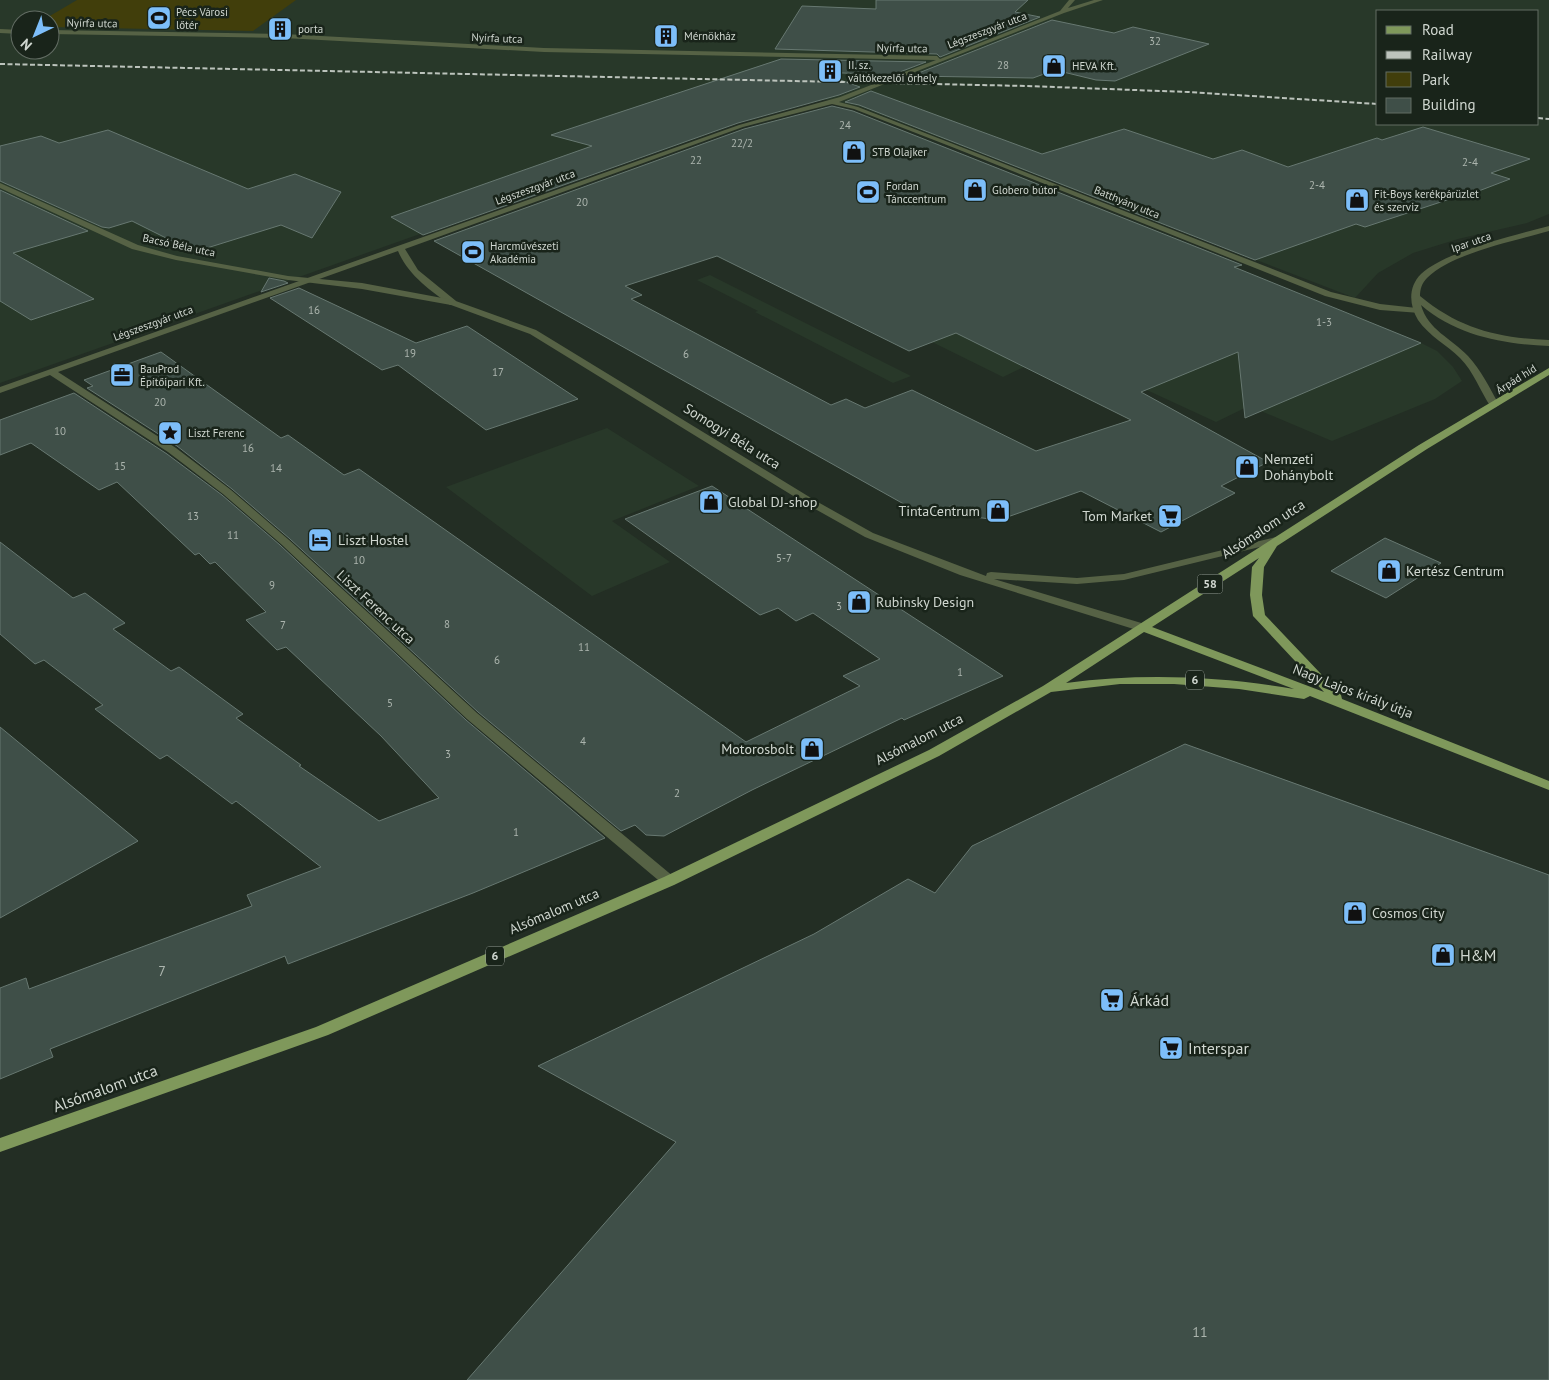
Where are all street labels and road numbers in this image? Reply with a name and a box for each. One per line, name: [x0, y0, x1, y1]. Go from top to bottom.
street label: Légszeszgyár utca: [945, 8, 1029, 52]
street label: Nyírfa utca: [66, 16, 118, 30]
street label: Nyírfa utca: [471, 30, 523, 46]
street label: Nyírfa utca: [876, 41, 928, 55]
street label: Légszeszgyár utca: [493, 166, 577, 208]
street label: Batthyány utca: [1092, 182, 1162, 222]
street label: Ipar utca: [1449, 229, 1493, 255]
street label: Bacsó Béla utca: [141, 230, 217, 260]
street label: Légszeszgyár utca: [111, 302, 195, 344]
street label: Árpád híd: [1493, 361, 1539, 397]
street label: Somogyi Béla utca: [680, 399, 784, 473]
street label: Alsómalom utca: [1218, 495, 1308, 563]
street label: Liszt Ferenc utca: [333, 566, 419, 648]
road number: 58: [1198, 574, 1222, 594]
street label: Nagy Lajos király útja: [1290, 660, 1416, 722]
road number: 6: [1186, 670, 1204, 690]
street label: Alsómalom utca: [872, 709, 966, 769]
street label: Alsómalom utca: [506, 884, 602, 938]
road number: 6: [486, 946, 504, 966]
street label: Alsómalom utca: [50, 1060, 160, 1116]

